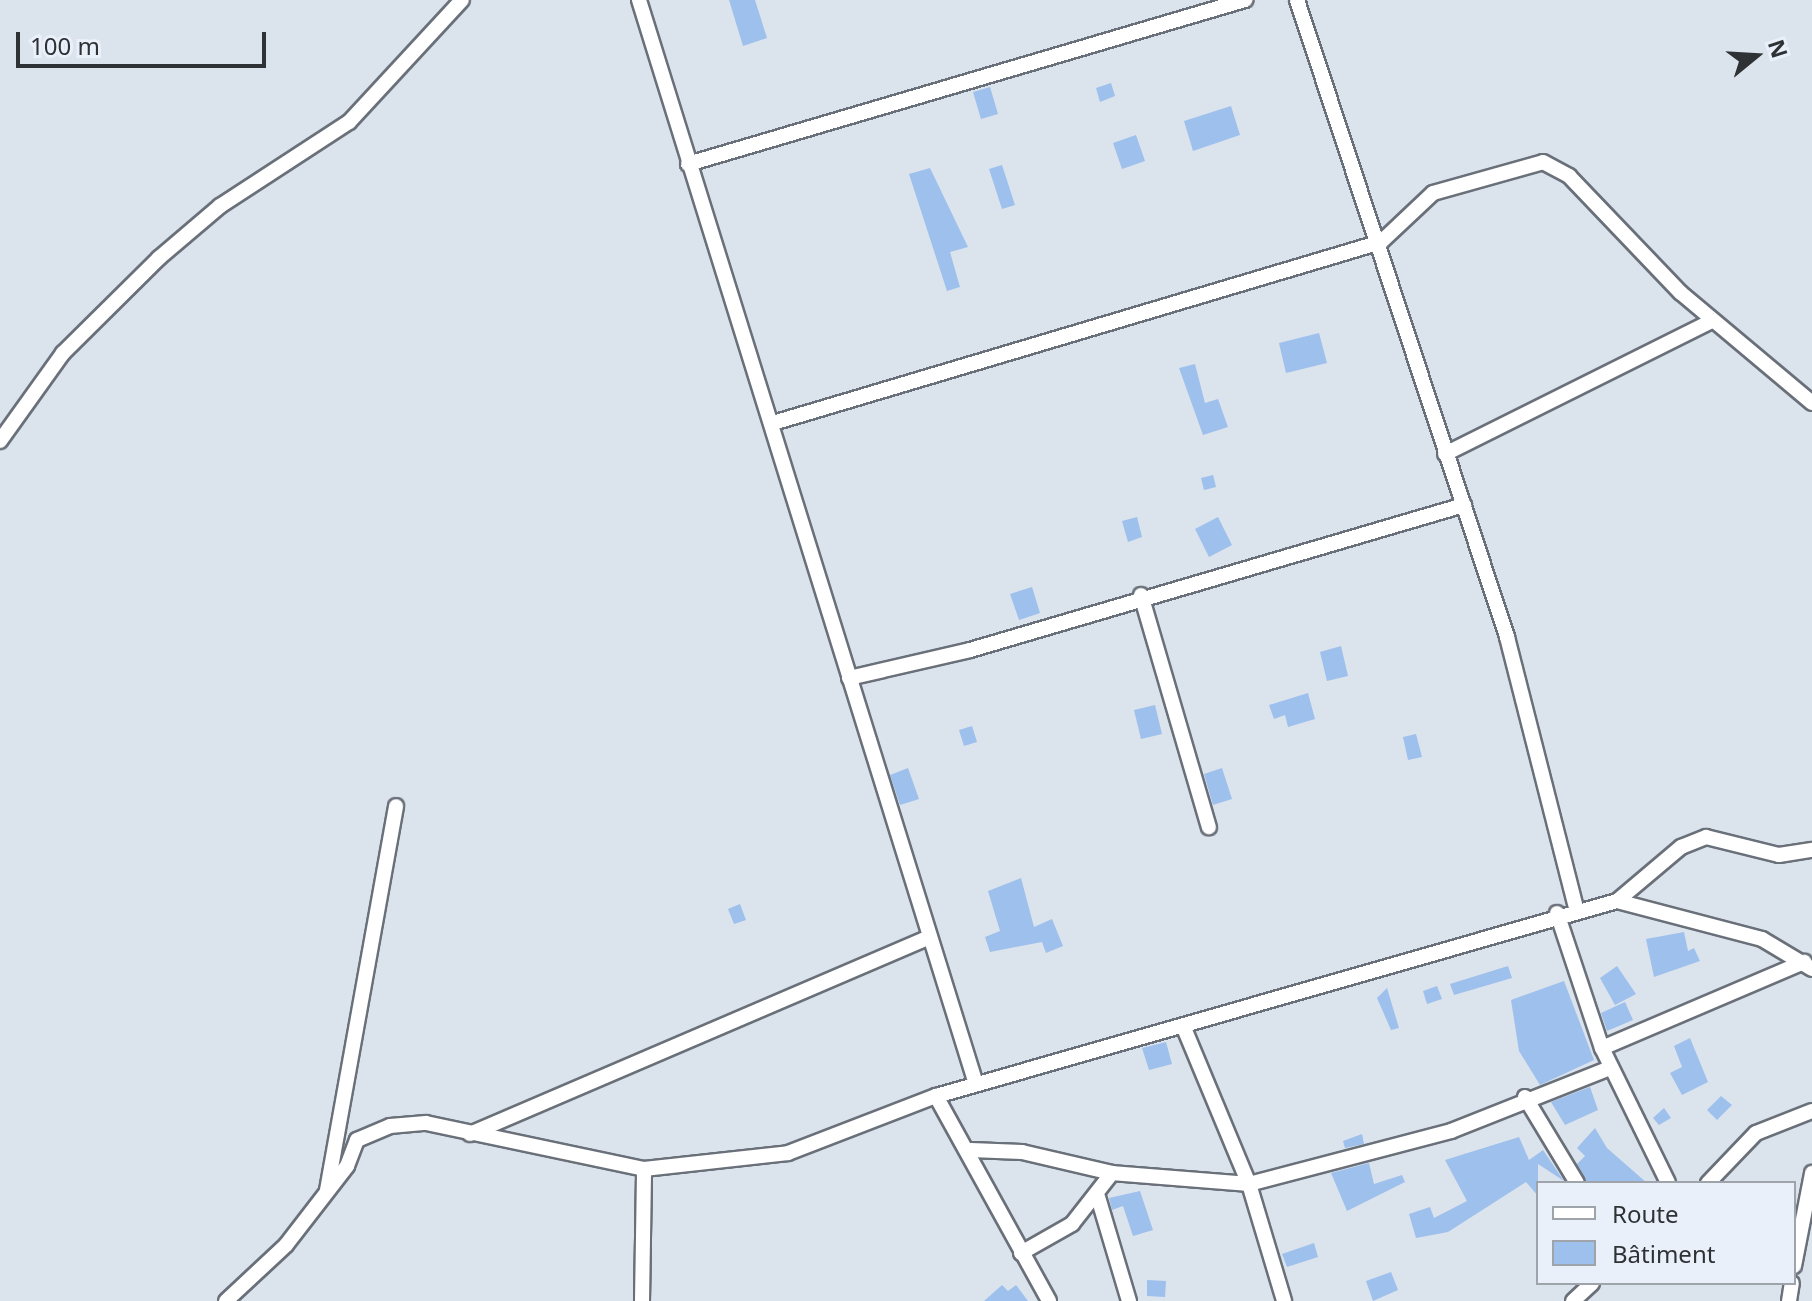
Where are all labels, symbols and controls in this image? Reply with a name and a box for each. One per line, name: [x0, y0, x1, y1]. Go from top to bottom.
scale bar: [20, 16, 270, 66]
north arrow: [1716, 16, 1796, 96]
text: 100 m: [30, 29, 100, 62]
text: N: [1762, 35, 1796, 62]
legend: [1536, 1181, 1796, 1285]
text: Route: [1612, 1197, 1678, 1230]
text: Bâtiment: [1612, 1237, 1715, 1270]

